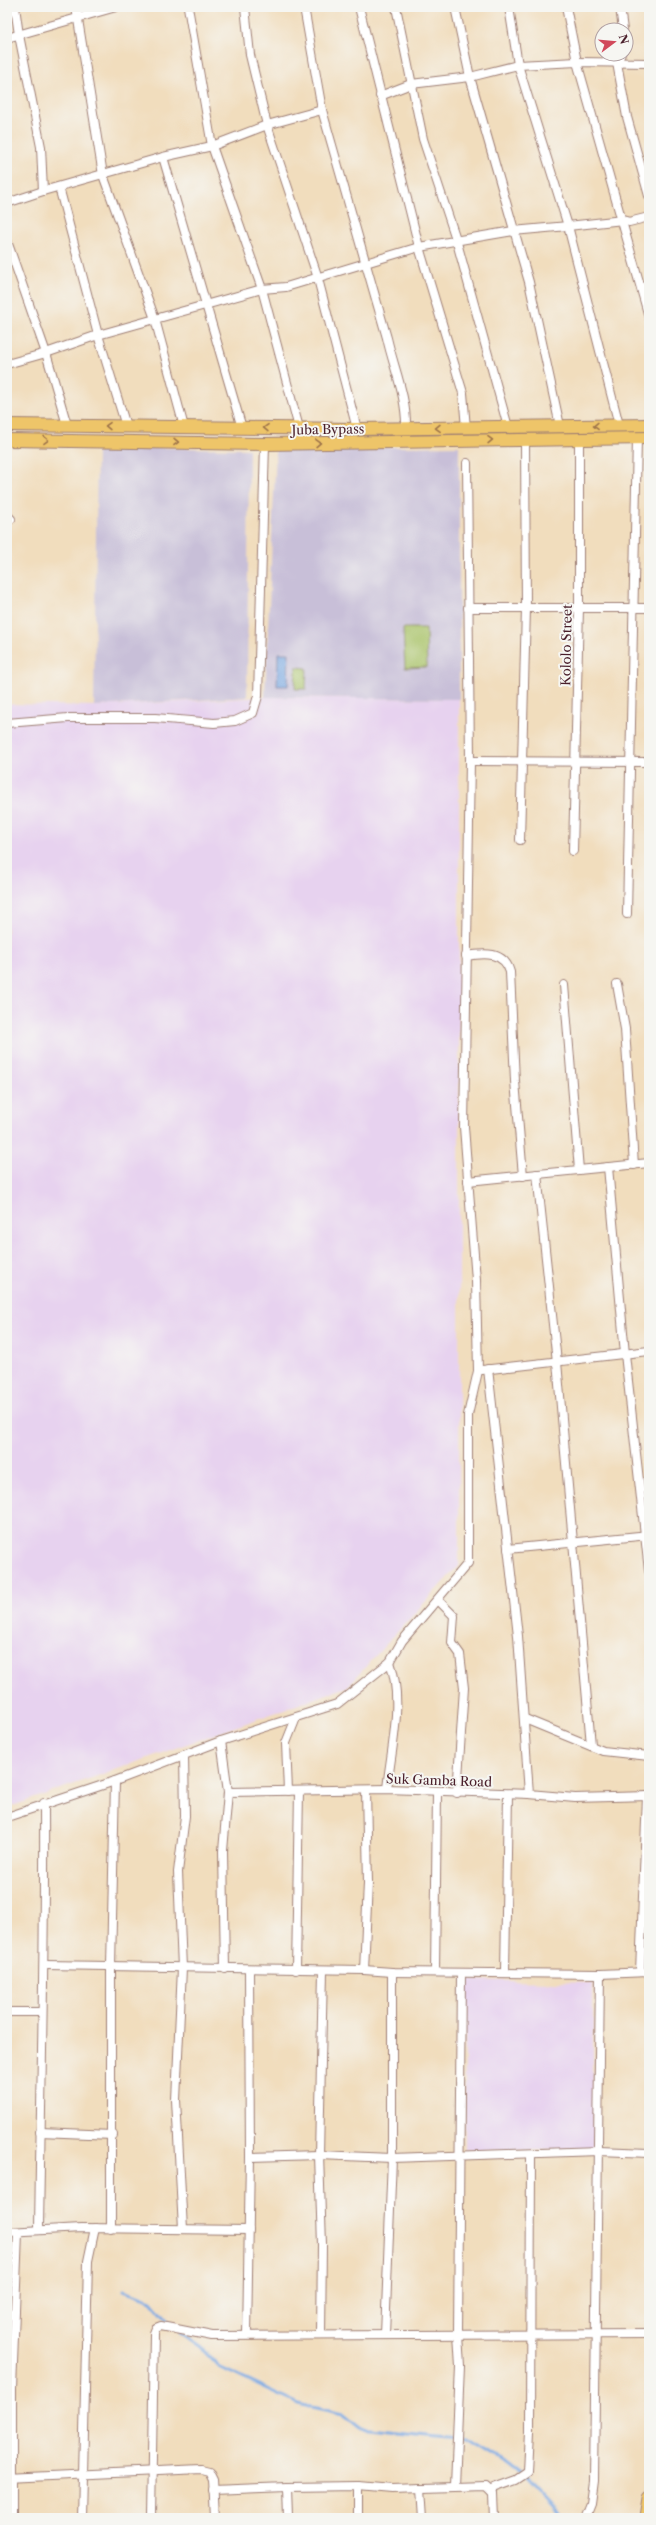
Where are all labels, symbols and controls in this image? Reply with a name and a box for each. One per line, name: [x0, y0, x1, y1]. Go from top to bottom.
north arrow: [594, 22, 634, 62]
text: N: [616, 33, 632, 46]
street label: Juba Bypass: [289, 420, 365, 438]
one-way arrow: [105, 422, 111, 430]
one-way arrow: [593, 422, 599, 430]
one-way arrow: [263, 424, 269, 432]
one-way arrow: [435, 424, 441, 432]
one-way arrow: [43, 436, 49, 444]
one-way arrow: [487, 436, 493, 445]
one-way arrow: [173, 438, 179, 446]
one-way arrow: [315, 439, 321, 447]
street label: Kololo Street: [557, 604, 575, 686]
street label: Suk Gamba Road: [386, 1770, 492, 1790]

